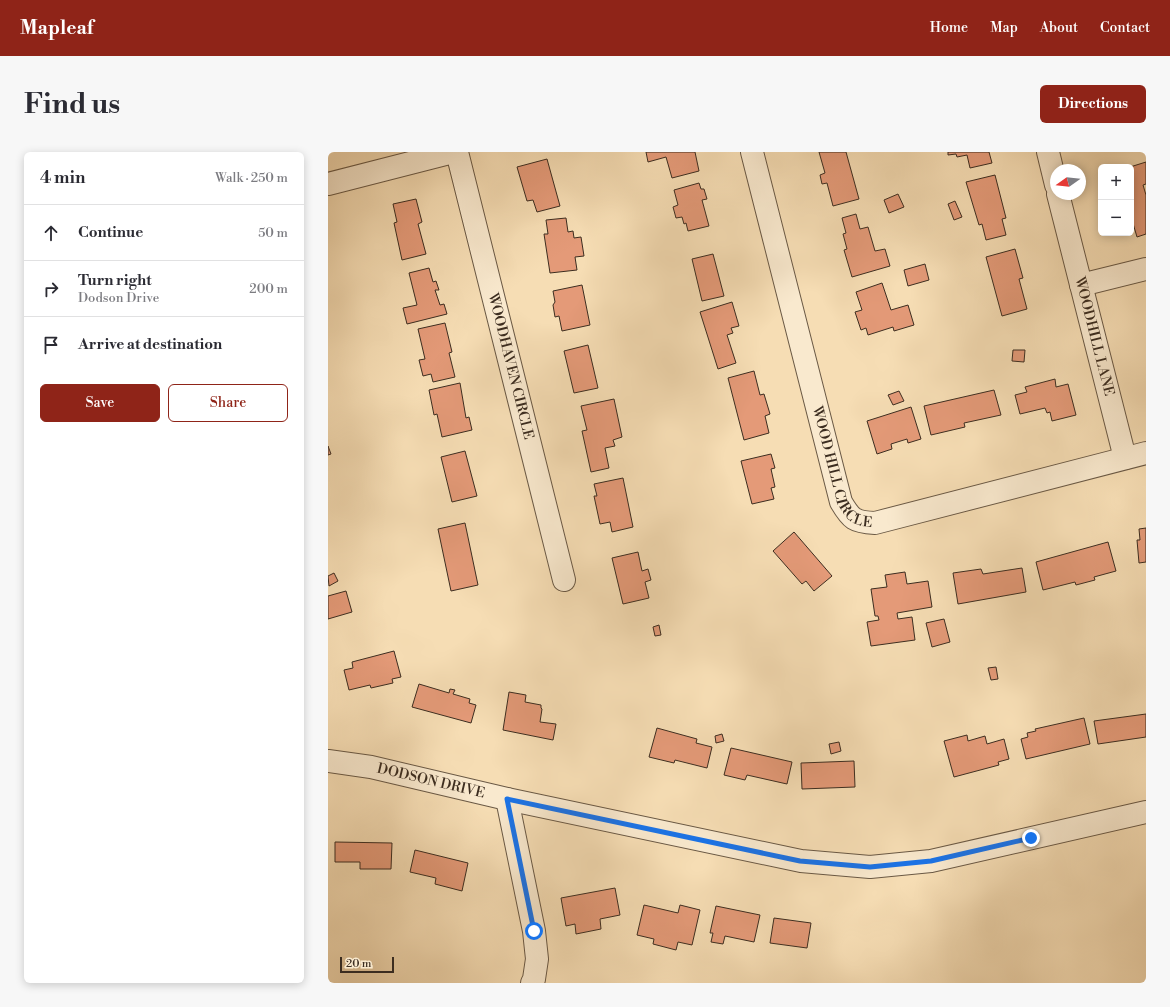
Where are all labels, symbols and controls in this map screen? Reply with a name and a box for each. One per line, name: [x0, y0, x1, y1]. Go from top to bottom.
text: Mapleaf: [20, 16, 93, 40]
text: Home: [930, 19, 968, 37]
text: Map: [990, 19, 1018, 37]
text: About: [1040, 19, 1078, 37]
text: Contact: [1100, 19, 1150, 37]
button: Directions: [1040, 85, 1146, 123]
text: Find us: [24, 87, 120, 122]
north arrow: [1050, 164, 1086, 200]
map controls: [1098, 164, 1134, 236]
button: +: [1098, 164, 1134, 200]
text: 4 min: [40, 167, 85, 189]
text: Walk · 250 m: [215, 170, 288, 186]
button: −: [1098, 200, 1134, 236]
icon: ahead: [40, 222, 62, 244]
text: Continue: [78, 223, 143, 242]
text: 50 m: [258, 225, 288, 241]
text: Turn right: [78, 271, 152, 290]
street label: WOODHILL LANE: [1070, 274, 1118, 398]
icon: right: [40, 278, 62, 300]
text: 200 m: [249, 281, 288, 297]
text: Dodson Drive: [78, 290, 159, 306]
street label: WOODHAVEN CIRCLE: [483, 290, 538, 441]
icon: arrive: [40, 334, 62, 356]
text: Arrive at destination: [78, 335, 222, 354]
button: Save: [40, 384, 160, 422]
button: Share: [168, 384, 288, 422]
street label: WOOD HILL CIRCLE: [808, 403, 873, 532]
street label: DODSON DRIVE: [375, 760, 487, 803]
route end: [1022, 829, 1040, 847]
route start: [525, 922, 543, 940]
scale bar: [340, 955, 394, 974]
text: 20 m: [346, 957, 371, 971]

